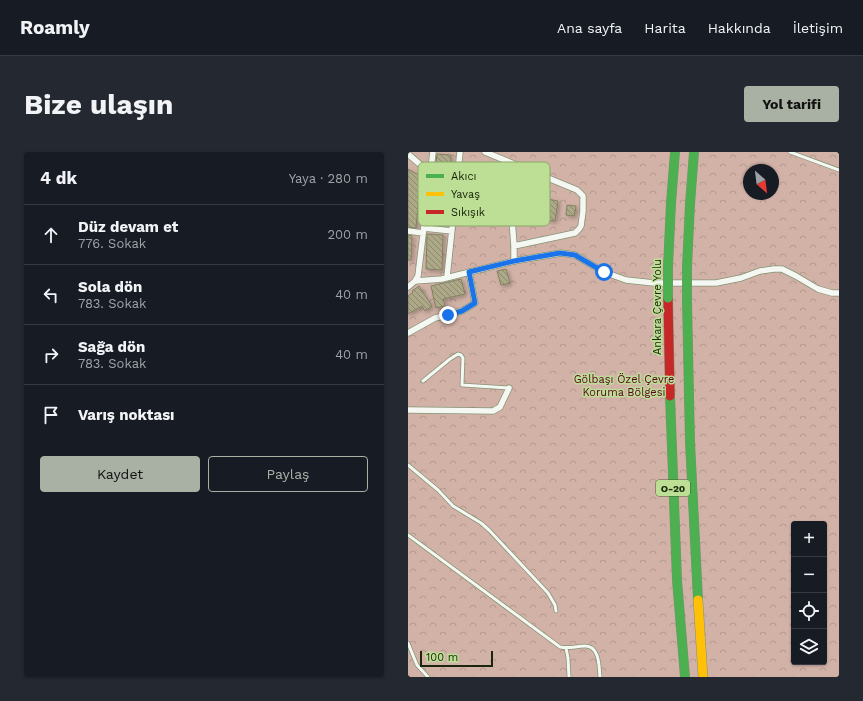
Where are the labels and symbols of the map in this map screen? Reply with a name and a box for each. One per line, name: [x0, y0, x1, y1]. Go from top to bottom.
legend: [418, 162, 550, 226]
north arrow: [743, 164, 779, 200]
text: Akıcı: [451, 170, 477, 183]
text: Yavaş: [451, 188, 480, 201]
text: Sıkışık: [451, 206, 485, 219]
street label: Ankara Çevre Yolu: [651, 259, 664, 355]
route start: [595, 263, 613, 281]
route end: [439, 306, 457, 324]
park label: Gölbaşı Özel Çevre Koruma Bölgesi: [574, 372, 674, 399]
road number: O-20: [656, 480, 690, 496]
scale bar: [420, 649, 493, 668]

